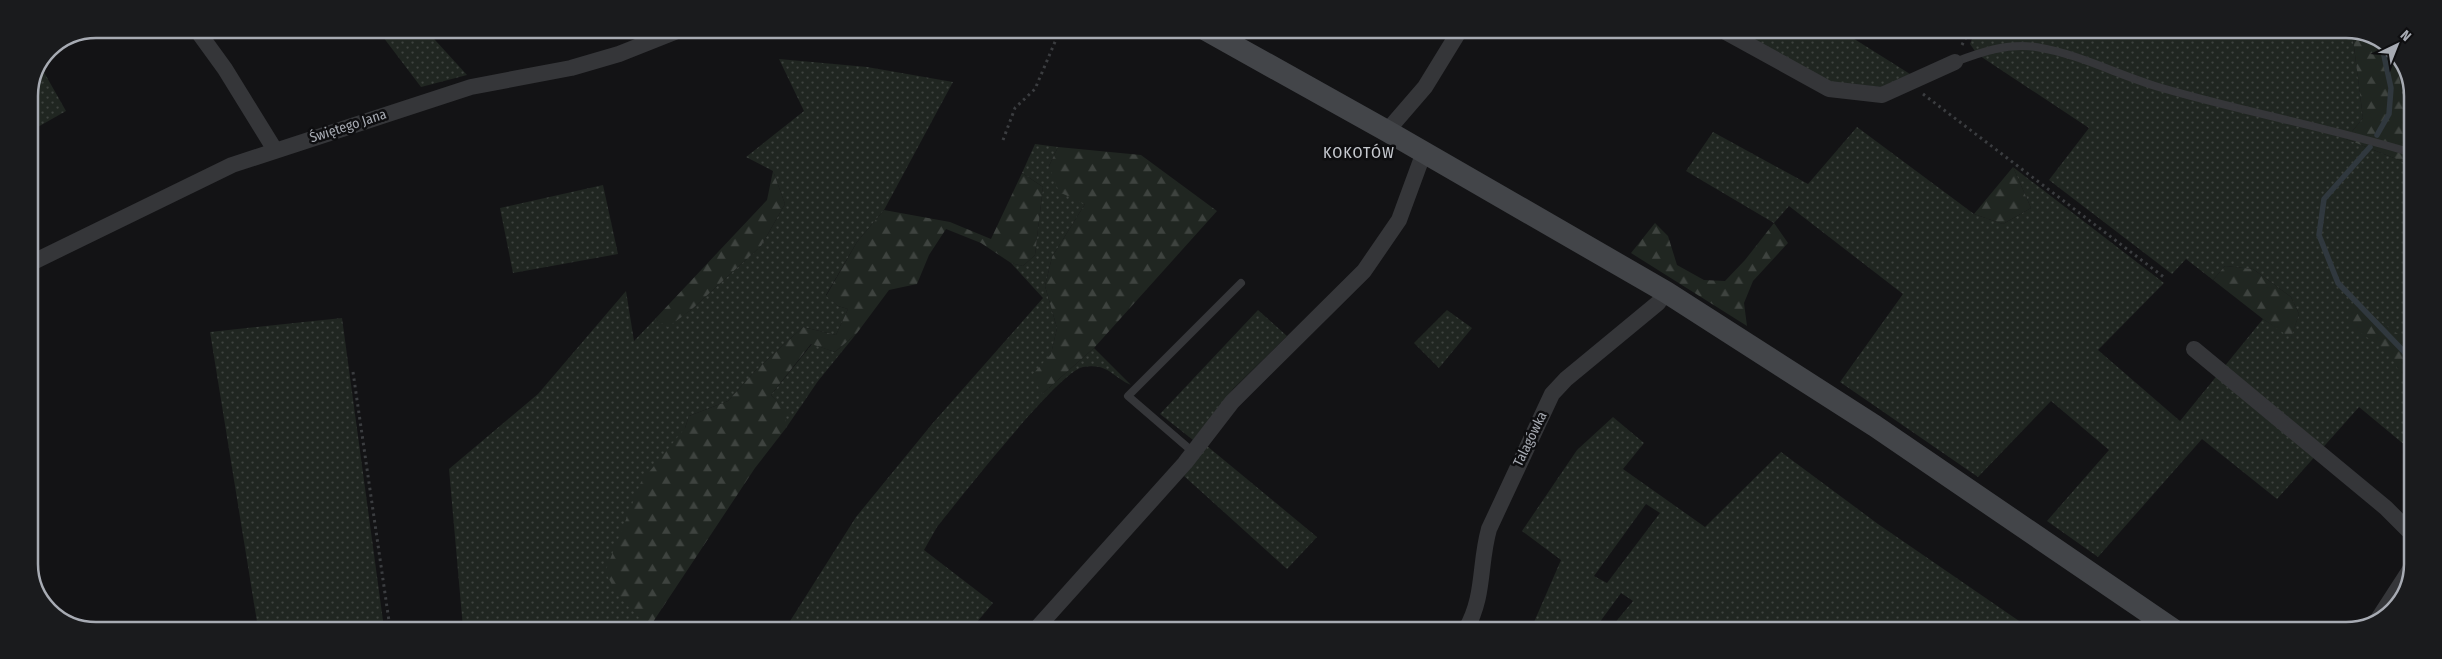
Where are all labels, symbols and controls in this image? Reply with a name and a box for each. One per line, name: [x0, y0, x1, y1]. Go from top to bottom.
north arrow: [2372, 20, 2422, 70]
text: N: [2397, 27, 2414, 45]
street label: Świętego Jana: [307, 105, 389, 146]
district label: KOKOTÓW: [1323, 143, 1395, 162]
street label: Talagówka: [1509, 409, 1551, 469]

